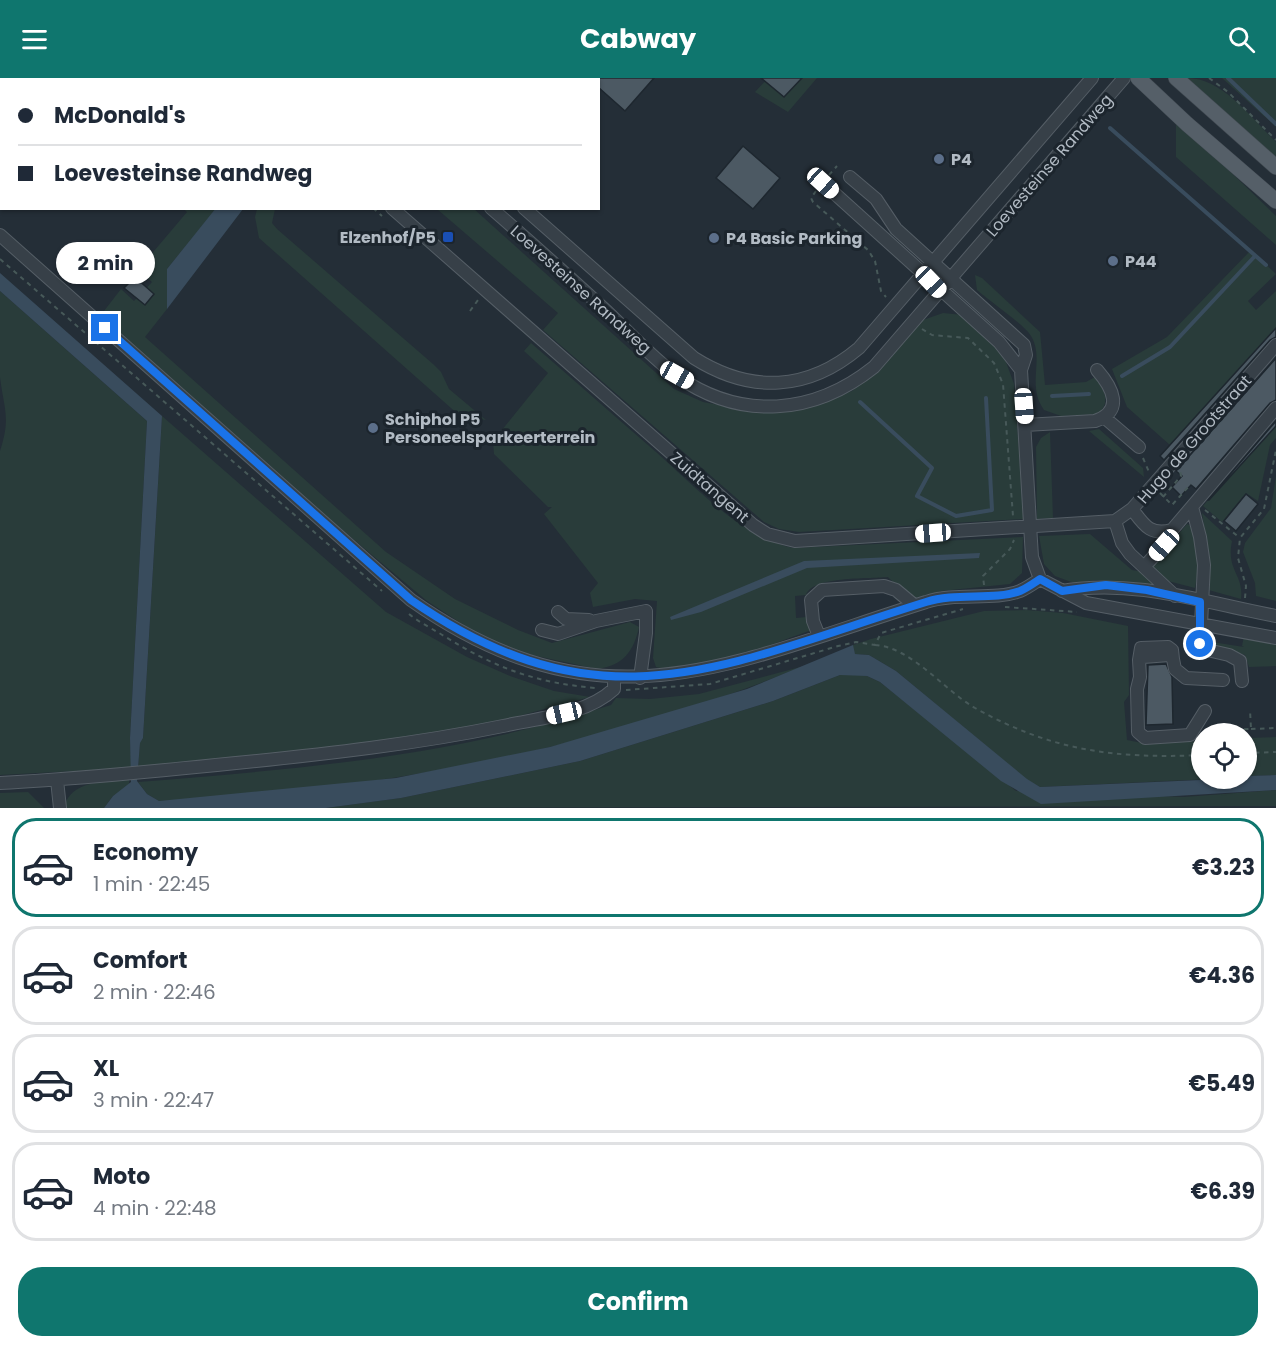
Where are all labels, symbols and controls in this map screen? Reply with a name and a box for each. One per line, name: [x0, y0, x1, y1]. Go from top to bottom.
text: Cabway: [580, 20, 696, 57]
icon: menu: [18, 23, 51, 56]
icon: search: [1225, 23, 1258, 56]
street label: Loevesteinse Randweg: [981, 89, 1118, 242]
text: McDonald's: [54, 100, 186, 131]
place label: P4: [951, 148, 972, 171]
marker: P4: [932, 152, 946, 166]
text: Loevesteinse Randweg: [54, 158, 313, 189]
car: [804, 164, 842, 202]
street label: Loevesteinse Randweg: [505, 220, 656, 359]
place label: Elzenhof/P5: [340, 226, 436, 249]
place label: P4 Basic Parking: [726, 227, 862, 250]
marker: Elzenhof/P5: [441, 230, 455, 244]
marker: P4 Basic Parking: [707, 231, 721, 245]
callout: 2 min: [56, 241, 154, 283]
text: 2 min: [77, 249, 134, 277]
place label: P44: [1125, 250, 1157, 273]
marker: P44: [1106, 254, 1120, 268]
car: [912, 263, 950, 301]
route end: [91, 314, 118, 341]
car: [657, 358, 697, 392]
street label: Hugo de Grootstraat: [1132, 370, 1257, 509]
car: [1014, 387, 1034, 425]
place label: Schiphol P5 Personeelsparkeerterrein: [385, 408, 595, 449]
marker: Schiphol P5 Personeelsparkeerterrein: [366, 421, 380, 435]
street label: Zuidtangent: [665, 447, 754, 528]
car: [914, 523, 952, 543]
car: [1145, 526, 1183, 564]
route start: [1186, 630, 1213, 657]
car: [544, 700, 584, 726]
map controls: [1191, 723, 1257, 789]
button: locate: [1191, 723, 1257, 789]
text: Economy: [93, 837, 198, 868]
icon: car: [21, 841, 75, 895]
text: €3.23: [1192, 852, 1255, 883]
text: 1 min · 22:45: [93, 870, 210, 898]
text: Comfort: [93, 945, 187, 976]
icon: car: [21, 949, 75, 1003]
text: €4.36: [1189, 960, 1255, 991]
text: 2 min · 22:46: [93, 978, 216, 1006]
text: XL: [93, 1053, 119, 1084]
icon: car: [21, 1057, 75, 1111]
text: €5.49: [1189, 1068, 1255, 1099]
text: 3 min · 22:47: [93, 1086, 214, 1114]
text: Moto: [93, 1161, 150, 1192]
icon: car: [21, 1165, 75, 1219]
text: €6.39: [1190, 1176, 1255, 1207]
text: 4 min · 22:48: [93, 1194, 217, 1222]
button: Confirm: [18, 1267, 1258, 1336]

